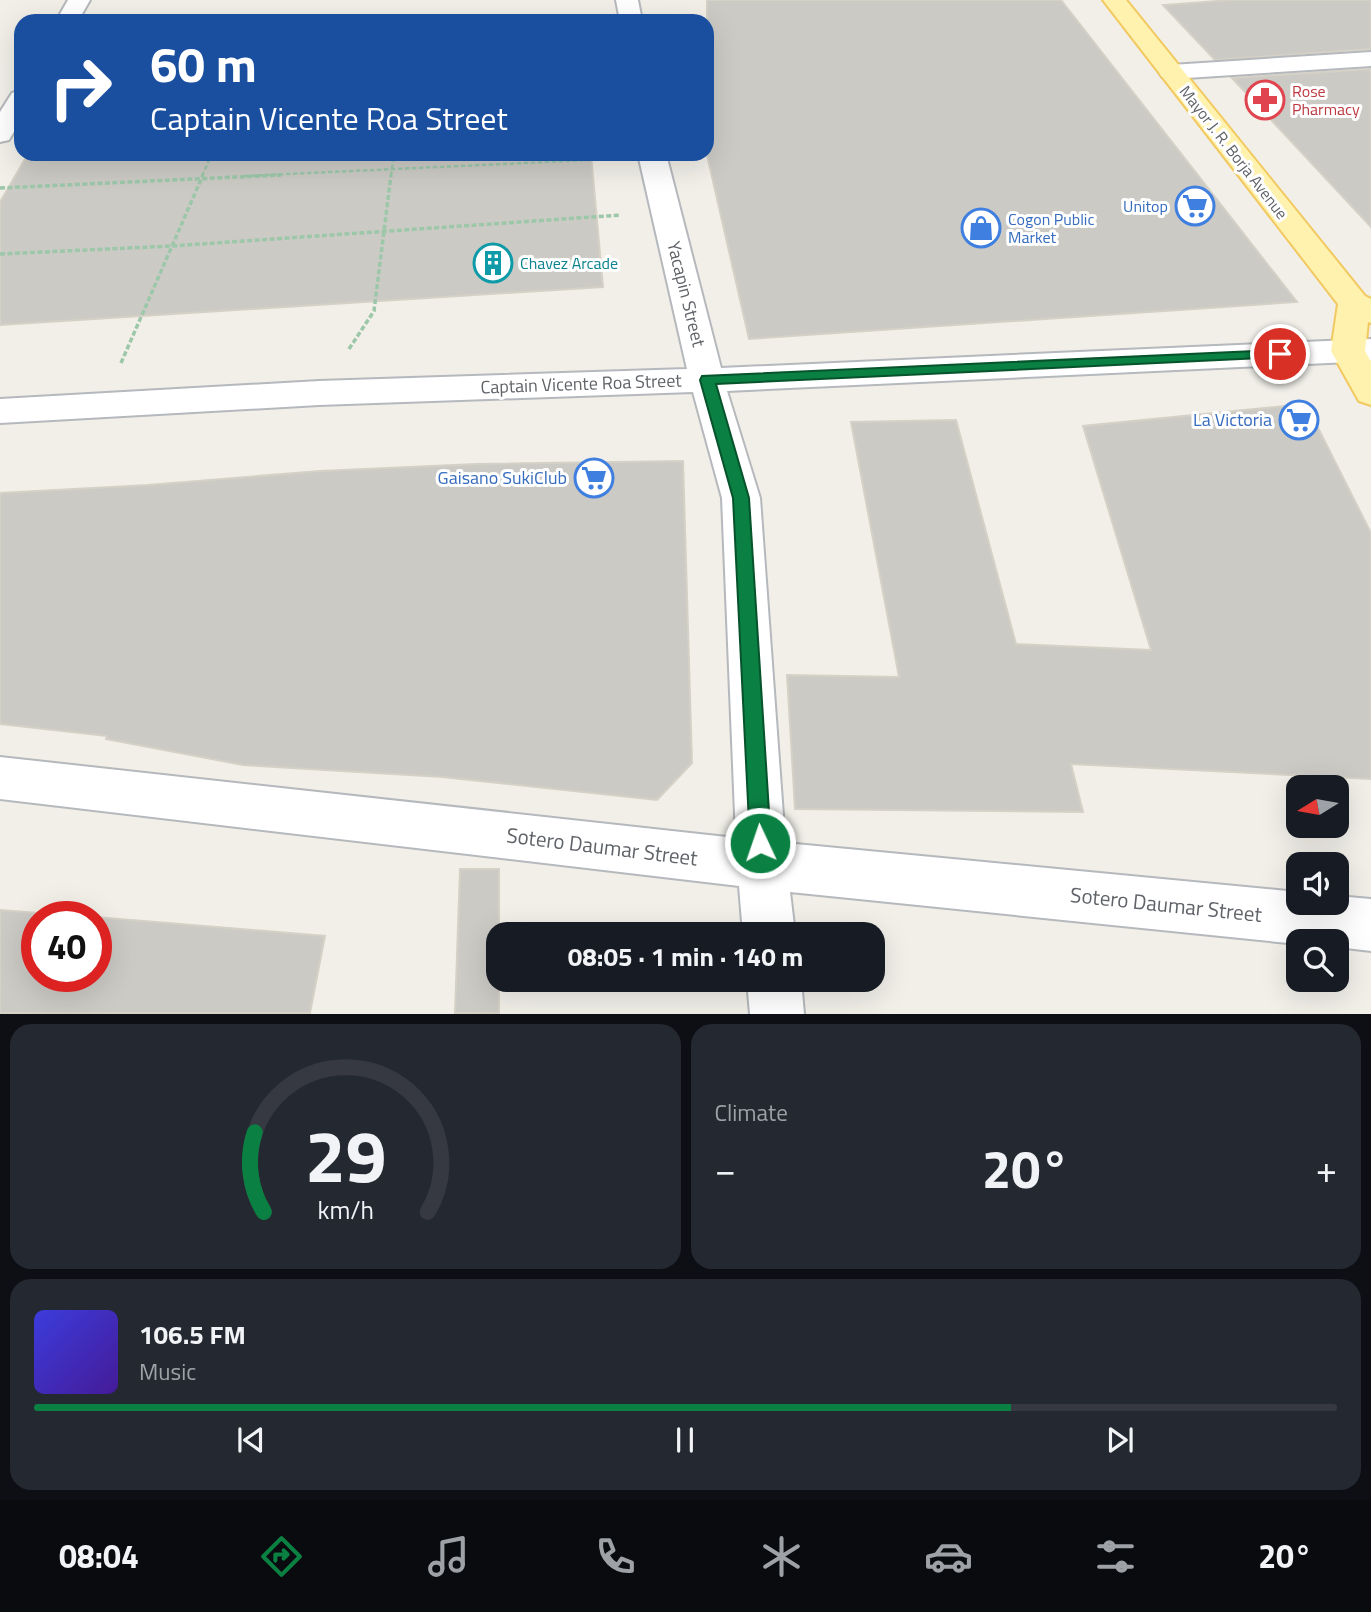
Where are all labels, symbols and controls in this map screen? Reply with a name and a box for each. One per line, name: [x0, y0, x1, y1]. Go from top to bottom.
text: 60 m: [150, 26, 257, 101]
icon: right: [35, 42, 126, 133]
pharmacy icon: Rose Pharmacy: [1244, 79, 1286, 121]
place label: Rose Pharmacy: [1292, 79, 1360, 121]
street label: Mayor J. R. Borja Avenue: [1174, 80, 1294, 224]
text: Captain Vicente Roa Street: [150, 94, 508, 142]
supermarket icon: Unitop: [1174, 185, 1216, 227]
place label: Unitop: [1123, 194, 1168, 218]
shop icon: Cogon Public Market: [960, 207, 1002, 249]
place label: Cogon Public Market: [1008, 207, 1094, 249]
street label: Yacapin Street: [660, 238, 713, 350]
building icon: Chavez Arcade: [472, 242, 514, 284]
place label: Chavez Arcade: [520, 251, 618, 275]
pin: [1250, 324, 1310, 384]
icon: arrive: [1261, 335, 1299, 373]
street label: Captain Vicente Roa Street: [480, 366, 683, 401]
supermarket icon: La Victoria: [1278, 399, 1320, 441]
place label: La Victoria: [1193, 406, 1272, 433]
supermarket icon: Gaisano SukiClub: [573, 457, 615, 499]
place label: Gaisano SukiClub: [438, 464, 567, 491]
north arrow: [1286, 775, 1349, 838]
map controls: [1286, 775, 1349, 992]
position arrow: [723, 806, 797, 880]
street label: Sotero Daumar Street: [505, 818, 700, 874]
button: sound: [1286, 852, 1349, 915]
street label: Sotero Daumar Street: [1069, 878, 1264, 930]
speed limit sign: 40: [21, 901, 112, 992]
button: search: [1286, 929, 1349, 992]
text: 08:05 · 1 min · 140 m: [568, 937, 803, 976]
text: Climate: [715, 1095, 788, 1130]
text: 29: [304, 1101, 386, 1211]
text: 20°: [982, 1129, 1069, 1208]
text: −: [715, 1140, 736, 1198]
text: +: [1316, 1140, 1337, 1198]
text: km/h: [317, 1191, 374, 1229]
text: 106.5 FM: [139, 1315, 246, 1354]
text: Music: [139, 1354, 196, 1389]
icon: previous: [232, 1421, 270, 1459]
icon: pause: [666, 1421, 704, 1459]
icon: next: [1101, 1421, 1139, 1459]
text: 08:04: [59, 1532, 139, 1580]
icon: directions: [257, 1532, 306, 1581]
icon: music: [424, 1532, 473, 1581]
icon: phone: [591, 1532, 640, 1581]
icon: climate: [757, 1532, 806, 1581]
icon: car: [924, 1532, 973, 1581]
icon: filters: [1091, 1532, 1140, 1581]
text: 20°: [1258, 1532, 1312, 1580]

